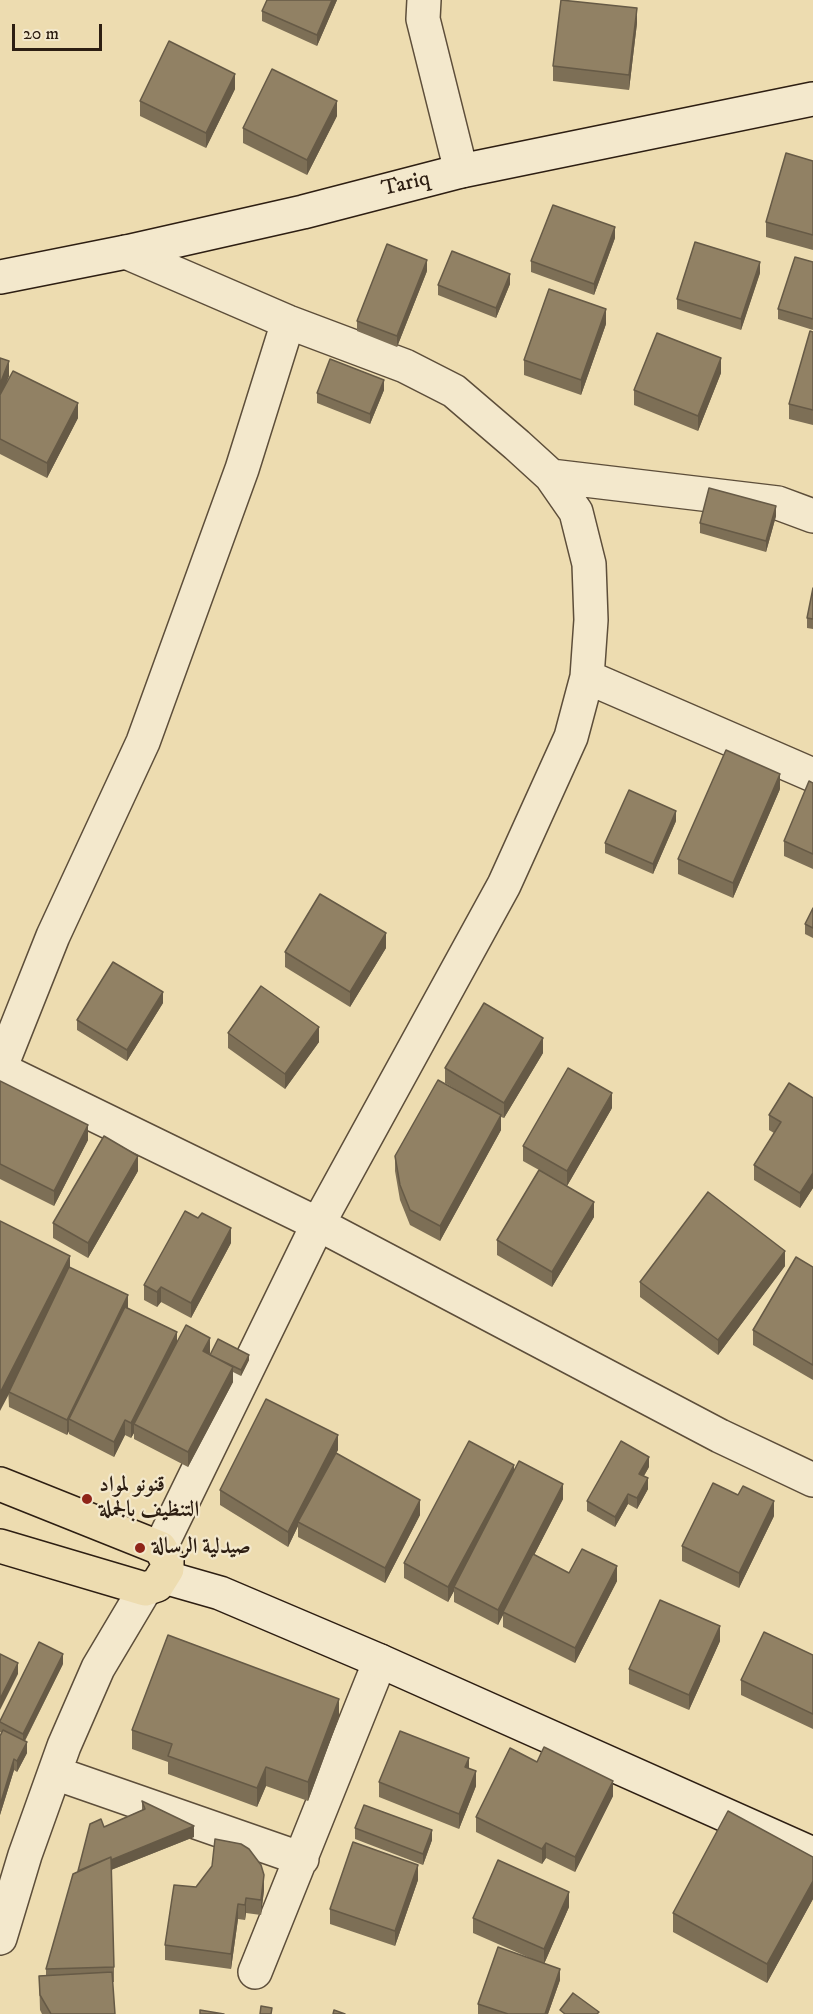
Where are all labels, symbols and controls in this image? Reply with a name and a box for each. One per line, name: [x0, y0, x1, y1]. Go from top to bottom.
scale bar: [15, 12, 105, 50]
text: 20 m: [23, 23, 59, 45]
street label: Tariq: [379, 166, 433, 204]
place label: قنونو لمواد التنظيف بالجملة: [99, 1473, 199, 1524]
marker: قنونو لمواد التنظيف بالجملة: [80, 1492, 94, 1506]
place label: صيدلية الرسالة: [152, 1535, 251, 1561]
marker: صيدلية الرسالة: [133, 1541, 147, 1555]

